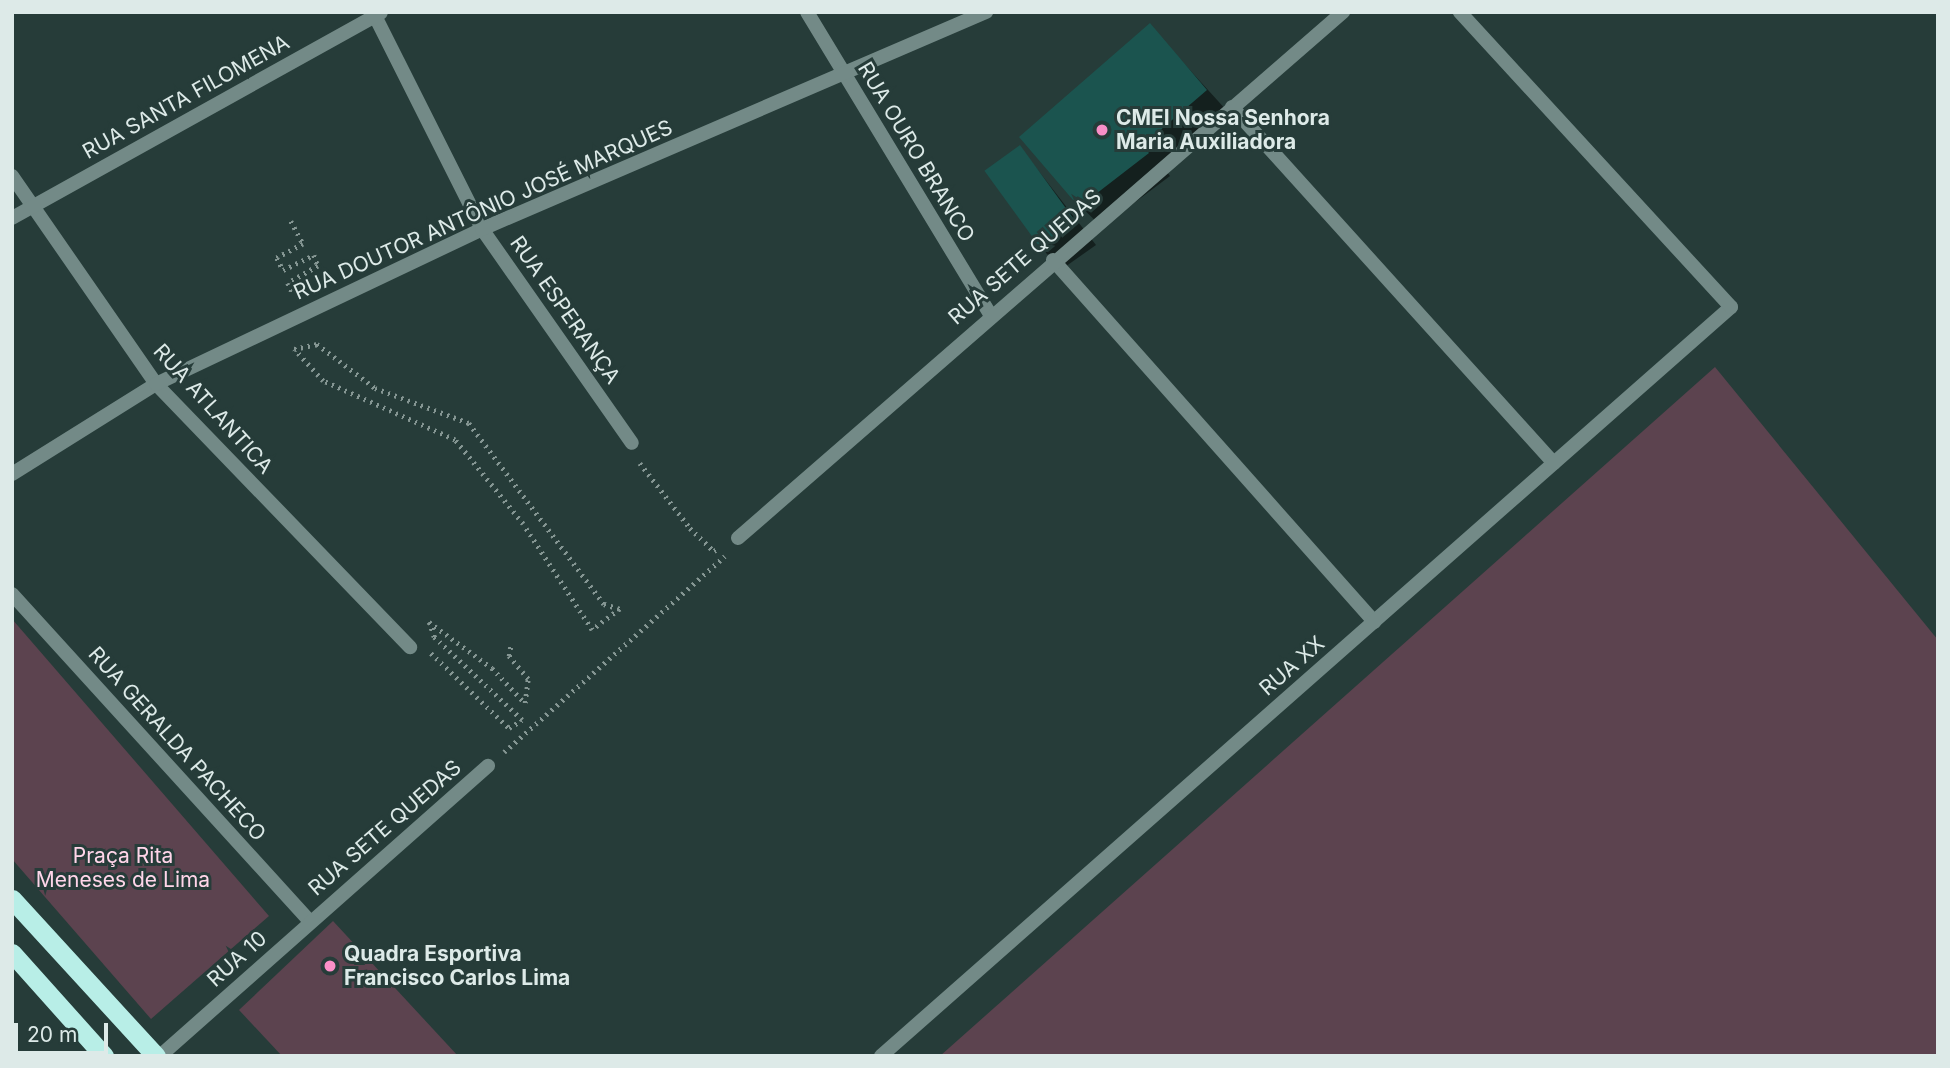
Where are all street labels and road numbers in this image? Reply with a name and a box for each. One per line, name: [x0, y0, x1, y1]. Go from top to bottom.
street label: RUA SANTA FILOMENA: [78, 30, 294, 164]
street label: RUA OURO BRANCO: [852, 58, 980, 246]
street label: RUA DOUTOR ANTÔNIO JOSÉ MARQUES: [290, 115, 676, 305]
street label: RUA SETE QUEDAS: [944, 184, 1106, 330]
street label: RUA ESPERANÇA: [505, 231, 625, 389]
street label: RUA ATLANTICA: [148, 339, 278, 479]
street label: RUA XX: [1254, 631, 1330, 701]
street label: RUA GERALDA PACHECO: [83, 642, 271, 846]
street label: RUA SETE QUEDAS: [304, 755, 466, 901]
street label: RUA 10: [202, 926, 272, 992]

